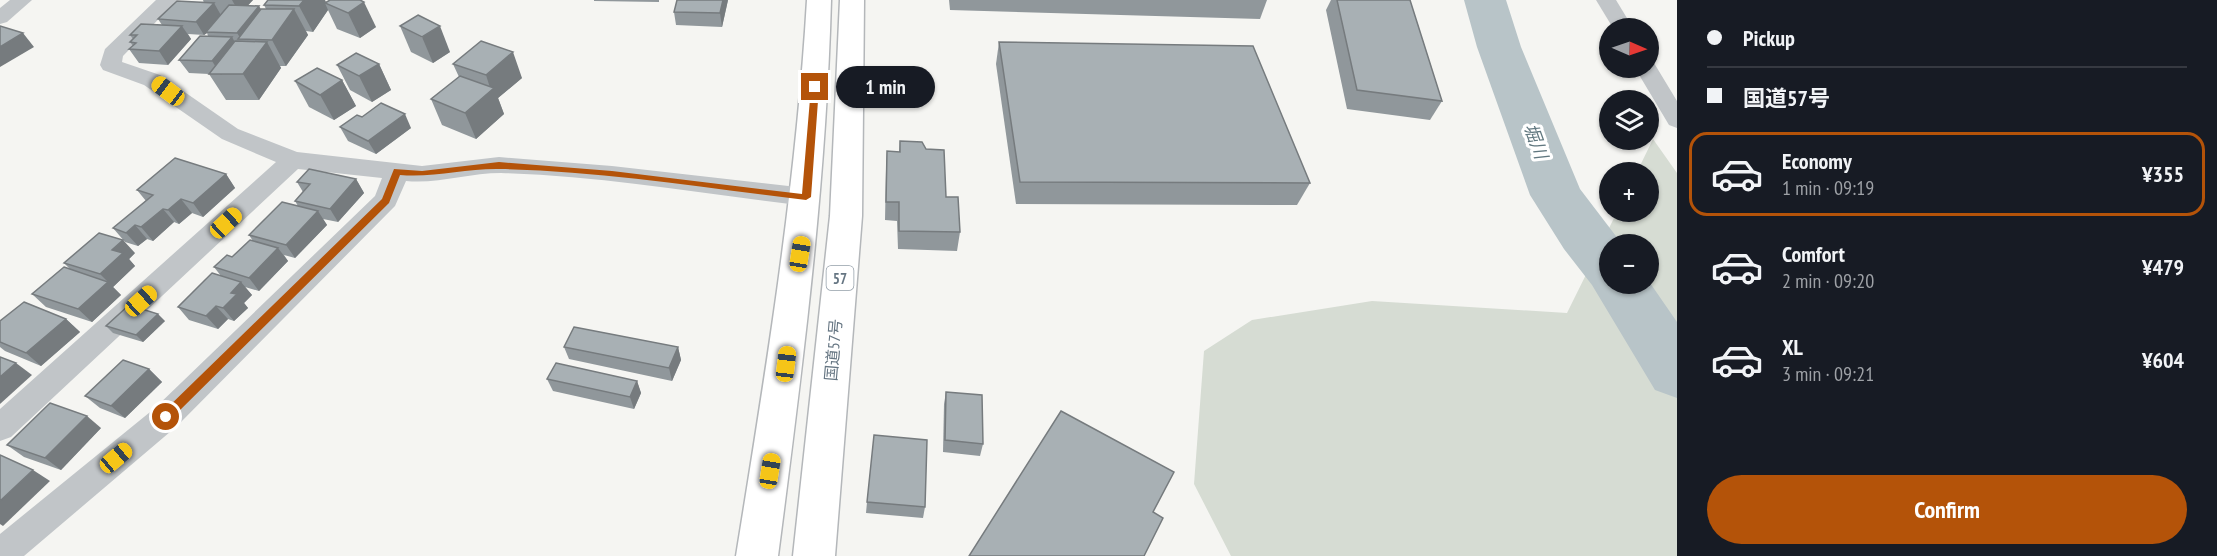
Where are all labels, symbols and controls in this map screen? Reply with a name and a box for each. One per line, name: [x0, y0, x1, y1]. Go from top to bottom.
north arrow: [1599, 18, 1659, 78]
map controls: [1599, 18, 1659, 294]
text: Pickup: [1743, 24, 1795, 52]
callout: 1 min: [836, 66, 935, 108]
car: [148, 73, 188, 109]
route end: [801, 73, 828, 100]
text: 1 min: [865, 74, 906, 100]
text: 国道57号: [1743, 84, 1830, 112]
button: layers: [1599, 90, 1659, 150]
water label: 堀川: [1519, 120, 1554, 164]
icon: car: [1710, 147, 1764, 201]
text: Economy: [1782, 147, 1852, 175]
text: ¥355: [2142, 160, 2184, 188]
button: +: [1599, 162, 1659, 222]
text: 1 min · 09:19: [1782, 175, 1874, 201]
car: [207, 204, 245, 242]
button: −: [1599, 234, 1659, 294]
car: [788, 235, 812, 273]
icon: car: [1710, 240, 1764, 294]
text: Comfort: [1782, 240, 1845, 268]
text: ¥479: [2142, 253, 2184, 281]
road number: 57: [826, 266, 854, 290]
text: 2 min · 09:20: [1782, 268, 1874, 294]
car: [122, 282, 160, 320]
street label: 国道57号: [820, 318, 846, 382]
icon: car: [1710, 333, 1764, 387]
text: XL: [1782, 333, 1803, 361]
car: [775, 345, 797, 383]
text: ¥604: [2142, 346, 2184, 374]
text: 3 min · 09:21: [1782, 361, 1874, 387]
route start: [152, 403, 179, 430]
car: [96, 440, 136, 476]
car: [758, 452, 782, 490]
button: Confirm: [1707, 475, 2187, 544]

